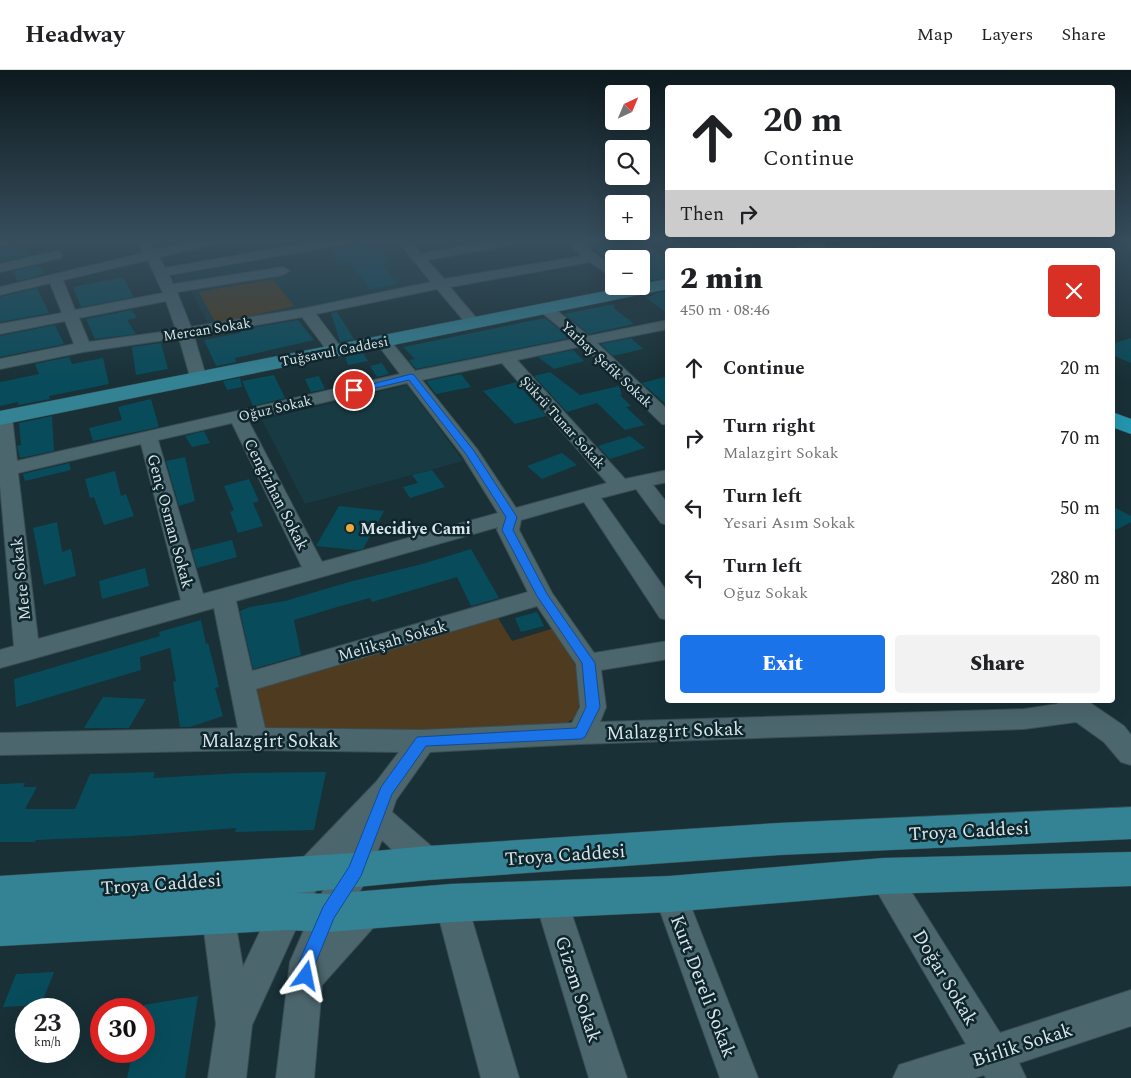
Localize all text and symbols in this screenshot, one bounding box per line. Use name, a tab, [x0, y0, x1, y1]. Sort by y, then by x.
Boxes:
text: Headway	[25, 17, 125, 53]
text: Map	[917, 21, 953, 48]
text: Layers	[981, 21, 1033, 48]
text: Share	[1061, 21, 1106, 48]
north arrow	[605, 85, 650, 130]
map controls	[605, 85, 650, 295]
text: 20 m	[763, 94, 843, 147]
icon: ahead	[680, 105, 745, 170]
button: search	[605, 140, 650, 185]
text: Continue	[763, 142, 854, 175]
button: +	[605, 195, 650, 240]
text: Then	[680, 200, 724, 229]
icon: right	[734, 200, 762, 228]
button: −	[605, 250, 650, 295]
text: 2 min	[680, 256, 763, 302]
button: close	[1048, 265, 1100, 317]
text: 450 m · 08:46	[680, 298, 770, 322]
street label: Mercan Sokak	[162, 312, 253, 347]
street label: Yarbay Şefik Sokak	[556, 316, 657, 413]
street label: Tuğsavul Caddesi	[278, 331, 390, 372]
icon: ahead	[680, 354, 708, 382]
text: Continue	[723, 354, 805, 383]
text: 20 m	[1060, 354, 1100, 383]
pin	[333, 369, 375, 411]
street label: Şükrü Tunar Sokak	[515, 371, 610, 474]
icon: arrive	[340, 376, 368, 404]
street label: Oğuz Sokak	[236, 390, 314, 427]
text: Turn right	[723, 412, 816, 441]
icon: right	[680, 424, 708, 452]
text: 70 m	[1060, 424, 1100, 453]
street label: Cengizhan Sokak	[237, 434, 315, 555]
text: Malazgirt Sokak	[723, 441, 839, 465]
street label: Genç Osman Sokak	[141, 451, 200, 591]
text: Turn left	[723, 482, 802, 511]
icon: left	[680, 494, 708, 522]
text: 50 m	[1060, 494, 1100, 523]
text: Yesari Asım Sokak	[723, 511, 856, 535]
place label: Mecidiye Cami	[360, 517, 471, 541]
marker: Mecidiye Cami	[344, 522, 356, 534]
street label: Mete Sokak	[5, 536, 37, 622]
text: Turn left	[723, 552, 802, 581]
icon: left	[680, 564, 708, 592]
text: 280 m	[1050, 564, 1100, 593]
text: Oğuz Sokak	[723, 581, 808, 605]
street label: Melikşah Sokak	[335, 614, 450, 668]
button: Exit	[680, 635, 885, 693]
button: Share	[895, 635, 1100, 693]
street label: Malazgirt Sokak	[606, 715, 745, 748]
street label: Malazgirt Sokak	[201, 727, 339, 756]
street label: Troya Caddesi	[908, 814, 1030, 849]
street label: Troya Caddesi	[504, 837, 626, 874]
street label: Troya Caddesi	[100, 866, 222, 903]
street label: Kurt Dereli Sokak	[662, 911, 743, 1062]
street label: Doğar Sokak	[905, 924, 985, 1032]
street label: Gizem Sokak	[547, 932, 609, 1047]
position arrow	[279, 949, 331, 1001]
speed limit sign: 30	[90, 998, 155, 1063]
text: 23	[33, 1005, 62, 1043]
street label: Birlik Sokak	[969, 1015, 1077, 1075]
text: km/h	[34, 1033, 61, 1052]

